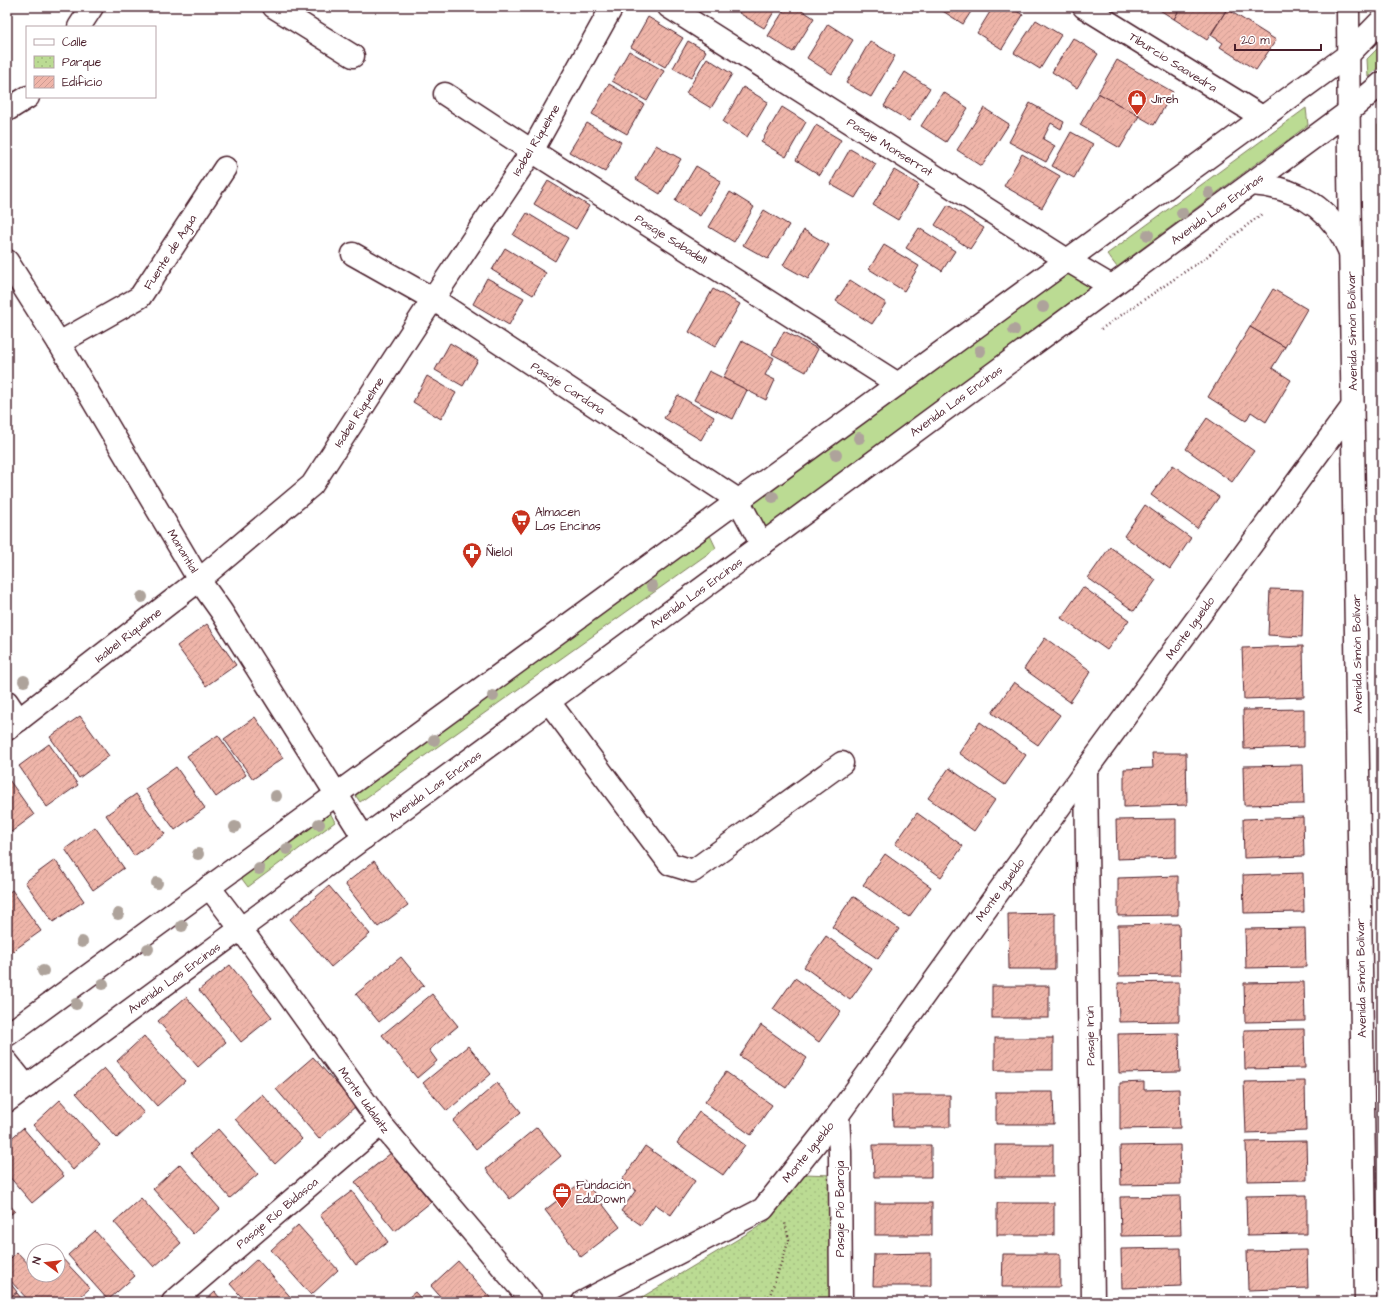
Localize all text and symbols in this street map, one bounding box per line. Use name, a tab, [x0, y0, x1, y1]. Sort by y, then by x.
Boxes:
legend	[26, 26, 156, 98]
scale bar	[1235, 26, 1321, 52]
street label: Tiburcio Saavedra	[1125, 28, 1220, 96]
text: 20 m	[1241, 32, 1270, 49]
text: Calle	[62, 34, 87, 51]
text: Parque	[62, 54, 102, 71]
text: Edificio	[62, 74, 102, 91]
shop icon: Jireh	[1126, 88, 1148, 116]
place label: Jireh	[1151, 91, 1178, 108]
street label: Isabel Riquelme	[508, 101, 565, 179]
street label: Pasaje Monserrat	[843, 114, 936, 181]
street label: Avenida Las Encinas	[1167, 170, 1267, 249]
street label: Pasaje Sabadell	[631, 210, 710, 269]
street label: Fuente de Agua	[140, 211, 202, 294]
street label: Avenida Simón Bolívar	[1343, 271, 1362, 391]
street label: Pasaje Cardona	[527, 358, 608, 419]
street label: Avenida Las Encinas	[906, 362, 1006, 441]
street label: Isabel Riquelme	[330, 373, 389, 451]
place label: Almacen Las Encinas	[535, 504, 601, 535]
supermarket icon: Almacen Las Encinas	[510, 508, 532, 536]
street label: Manantial	[163, 526, 202, 577]
pharmacy icon: Ñielol	[461, 541, 483, 569]
place label: Ñielol	[486, 543, 512, 561]
street label: Avenida Las Encinas	[646, 554, 746, 633]
street label: Monte Igueldo	[1162, 593, 1220, 664]
street label: Avenida Simón Bolívar	[1348, 594, 1367, 714]
street label: Isabel Riquelme	[91, 604, 166, 667]
street label: Avenida Las Encinas	[385, 747, 485, 826]
street label: Monte Igueldo	[972, 855, 1030, 926]
street label: Avenida Simón Bolívar	[1352, 918, 1371, 1038]
street label: Avenida Las Encinas	[124, 939, 224, 1018]
street label: Pasaje Irún	[1081, 1006, 1100, 1066]
street label: Monte Udalaitz	[334, 1064, 394, 1137]
street label: Monte Igueldo	[778, 1118, 839, 1187]
street label: Pasaje Pío Baroja	[832, 1161, 849, 1257]
street label: Pasaje Río Bidasoa	[233, 1174, 322, 1253]
place label: Fundación EduDown	[576, 1177, 631, 1208]
office icon: Fundación EduDown	[551, 1181, 573, 1209]
north arrow	[26, 1243, 66, 1283]
text: N	[29, 1255, 45, 1266]

